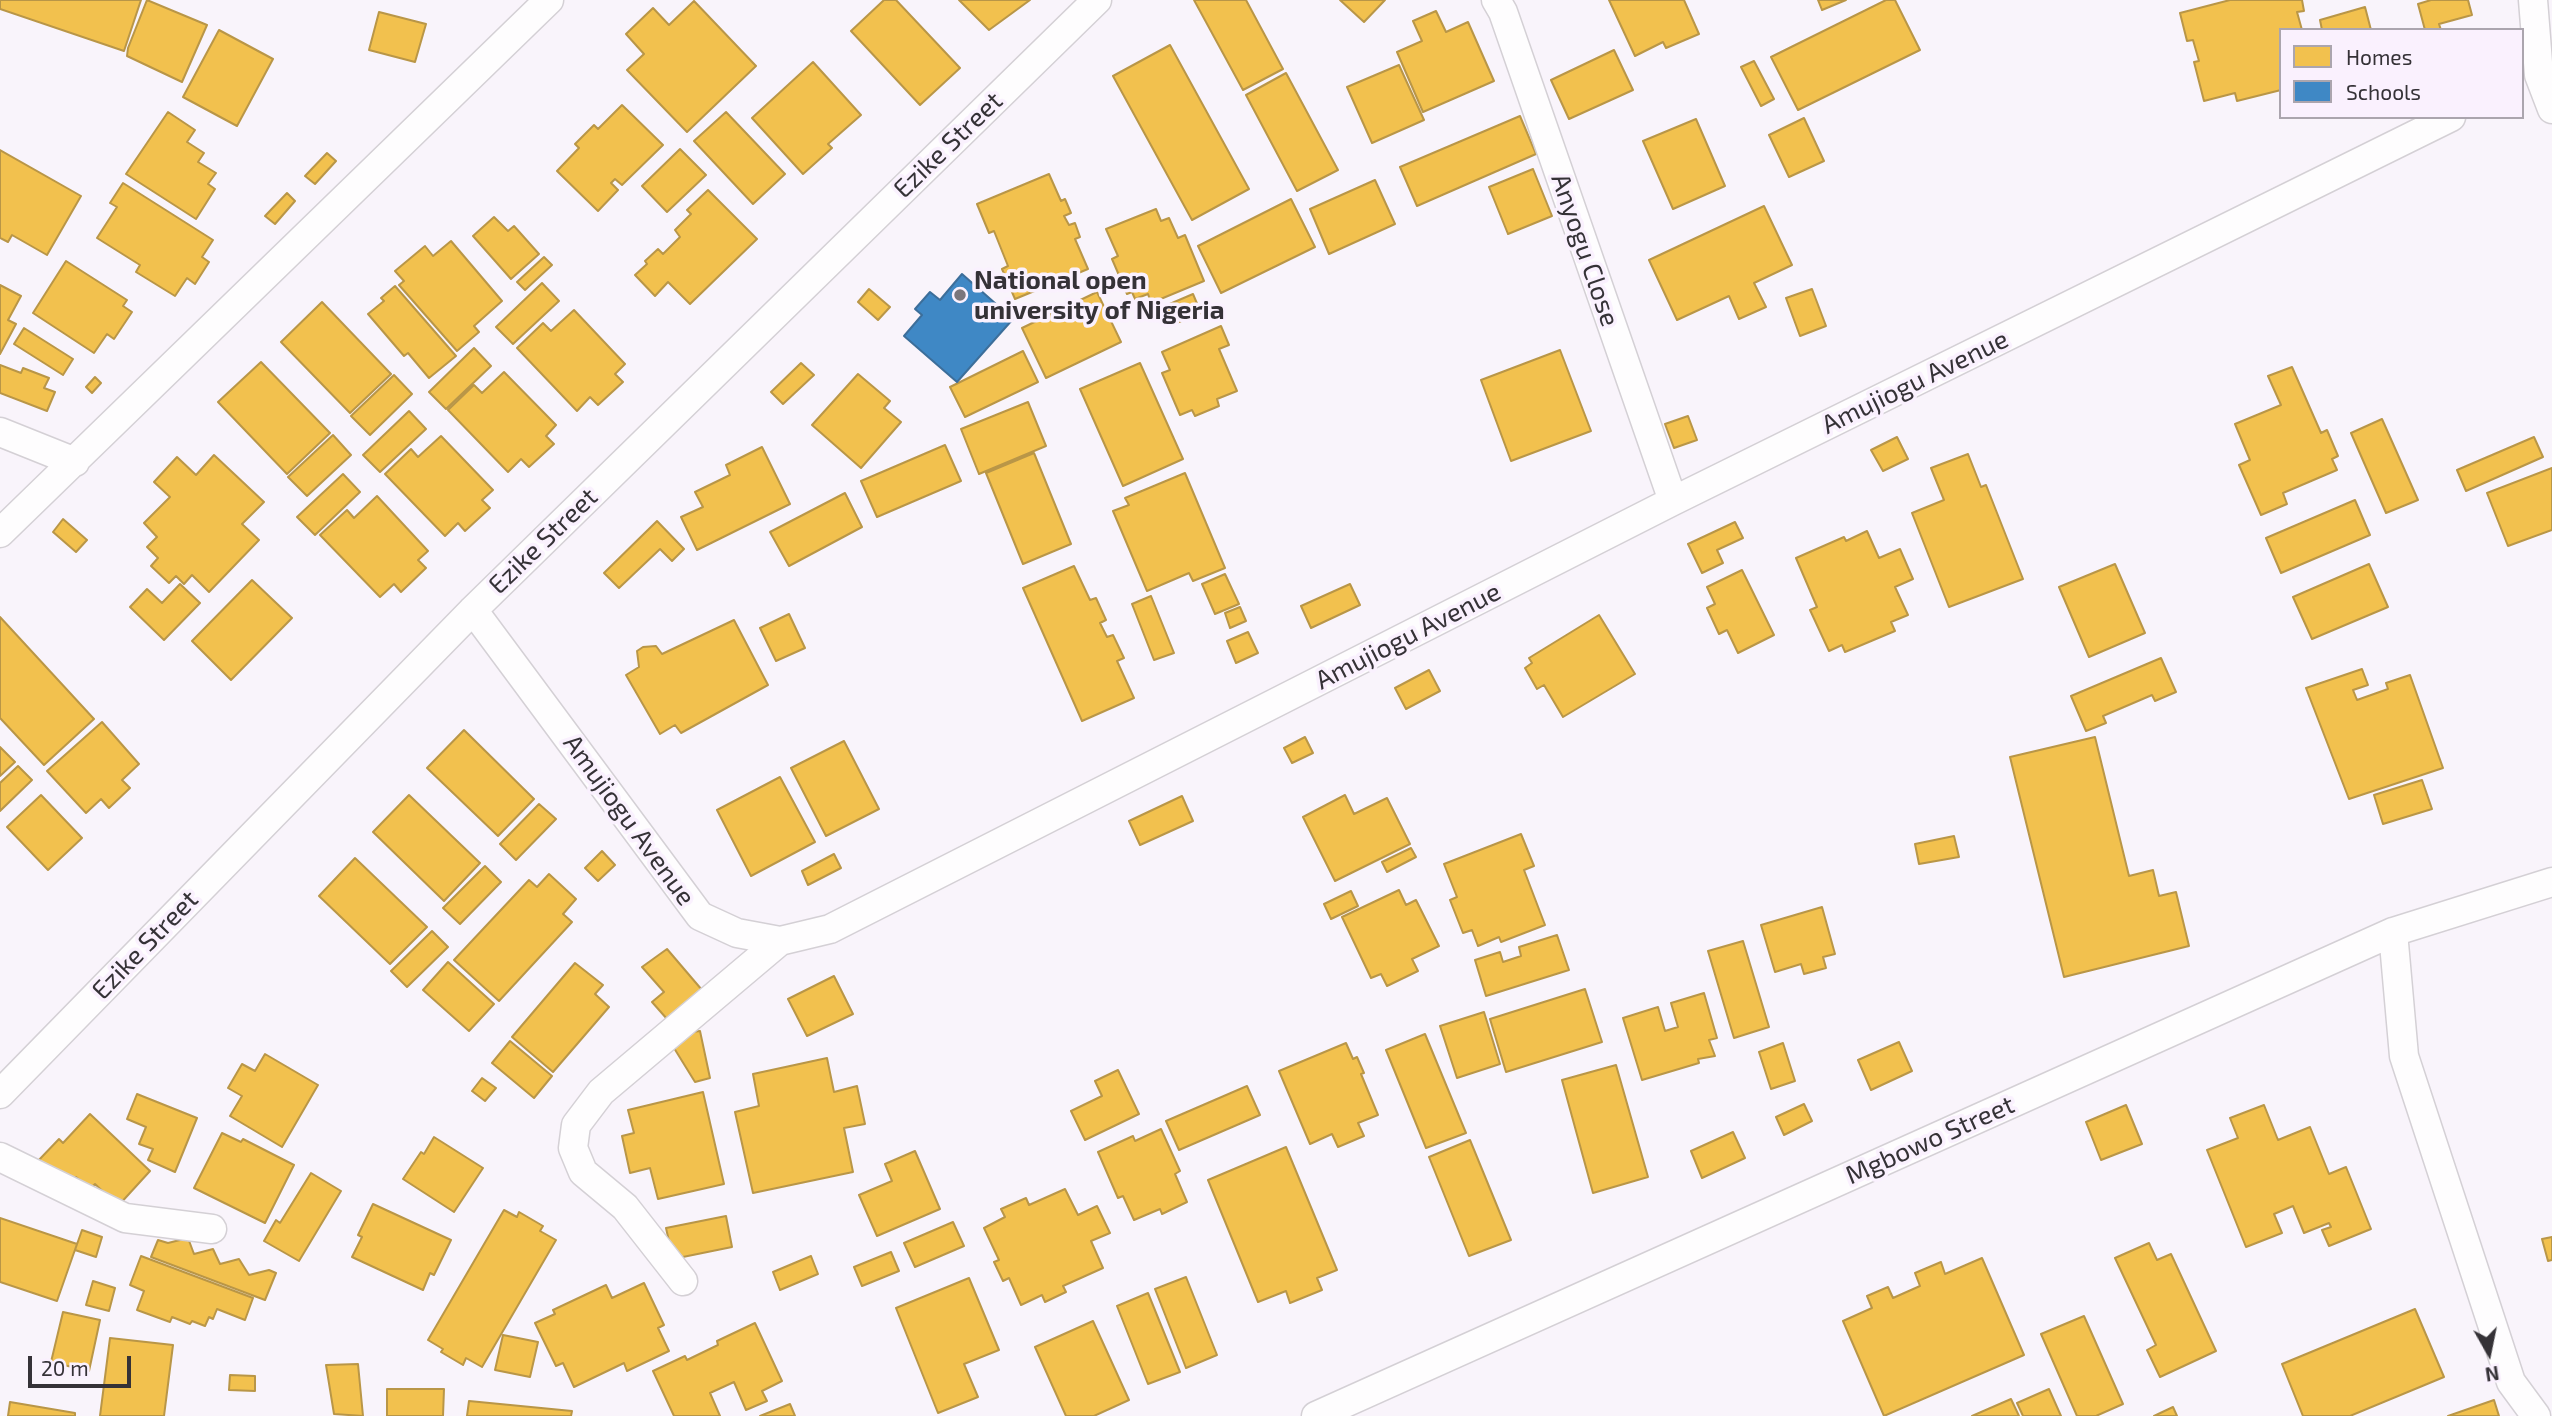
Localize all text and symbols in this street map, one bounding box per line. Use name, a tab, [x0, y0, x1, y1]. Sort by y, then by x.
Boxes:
legend	[2279, 28, 2524, 119]
text: Homes	[2346, 44, 2412, 69]
text: Schools	[2346, 79, 2421, 104]
street label: Ezike Street	[887, 85, 1009, 205]
street label: Anyogu Close	[1544, 170, 1626, 330]
place label: National open university of Nigeria	[974, 264, 1225, 326]
marker: National open university of Nigeria	[952, 287, 968, 303]
street label: Amujiogu Avenue	[1817, 323, 2013, 441]
street label: Ezike Street	[482, 481, 604, 601]
street label: Amujiogu Avenue	[1310, 576, 1506, 696]
street label: Amujiogu Avenue	[557, 728, 701, 912]
street label: Ezike Street	[85, 884, 205, 1006]
street label: Mgbowo Street	[1841, 1089, 2019, 1191]
north arrow	[2454, 1318, 2524, 1388]
scale bar	[32, 1342, 135, 1386]
text: 20 m	[41, 1355, 89, 1380]
text: N	[2484, 1362, 2501, 1387]

